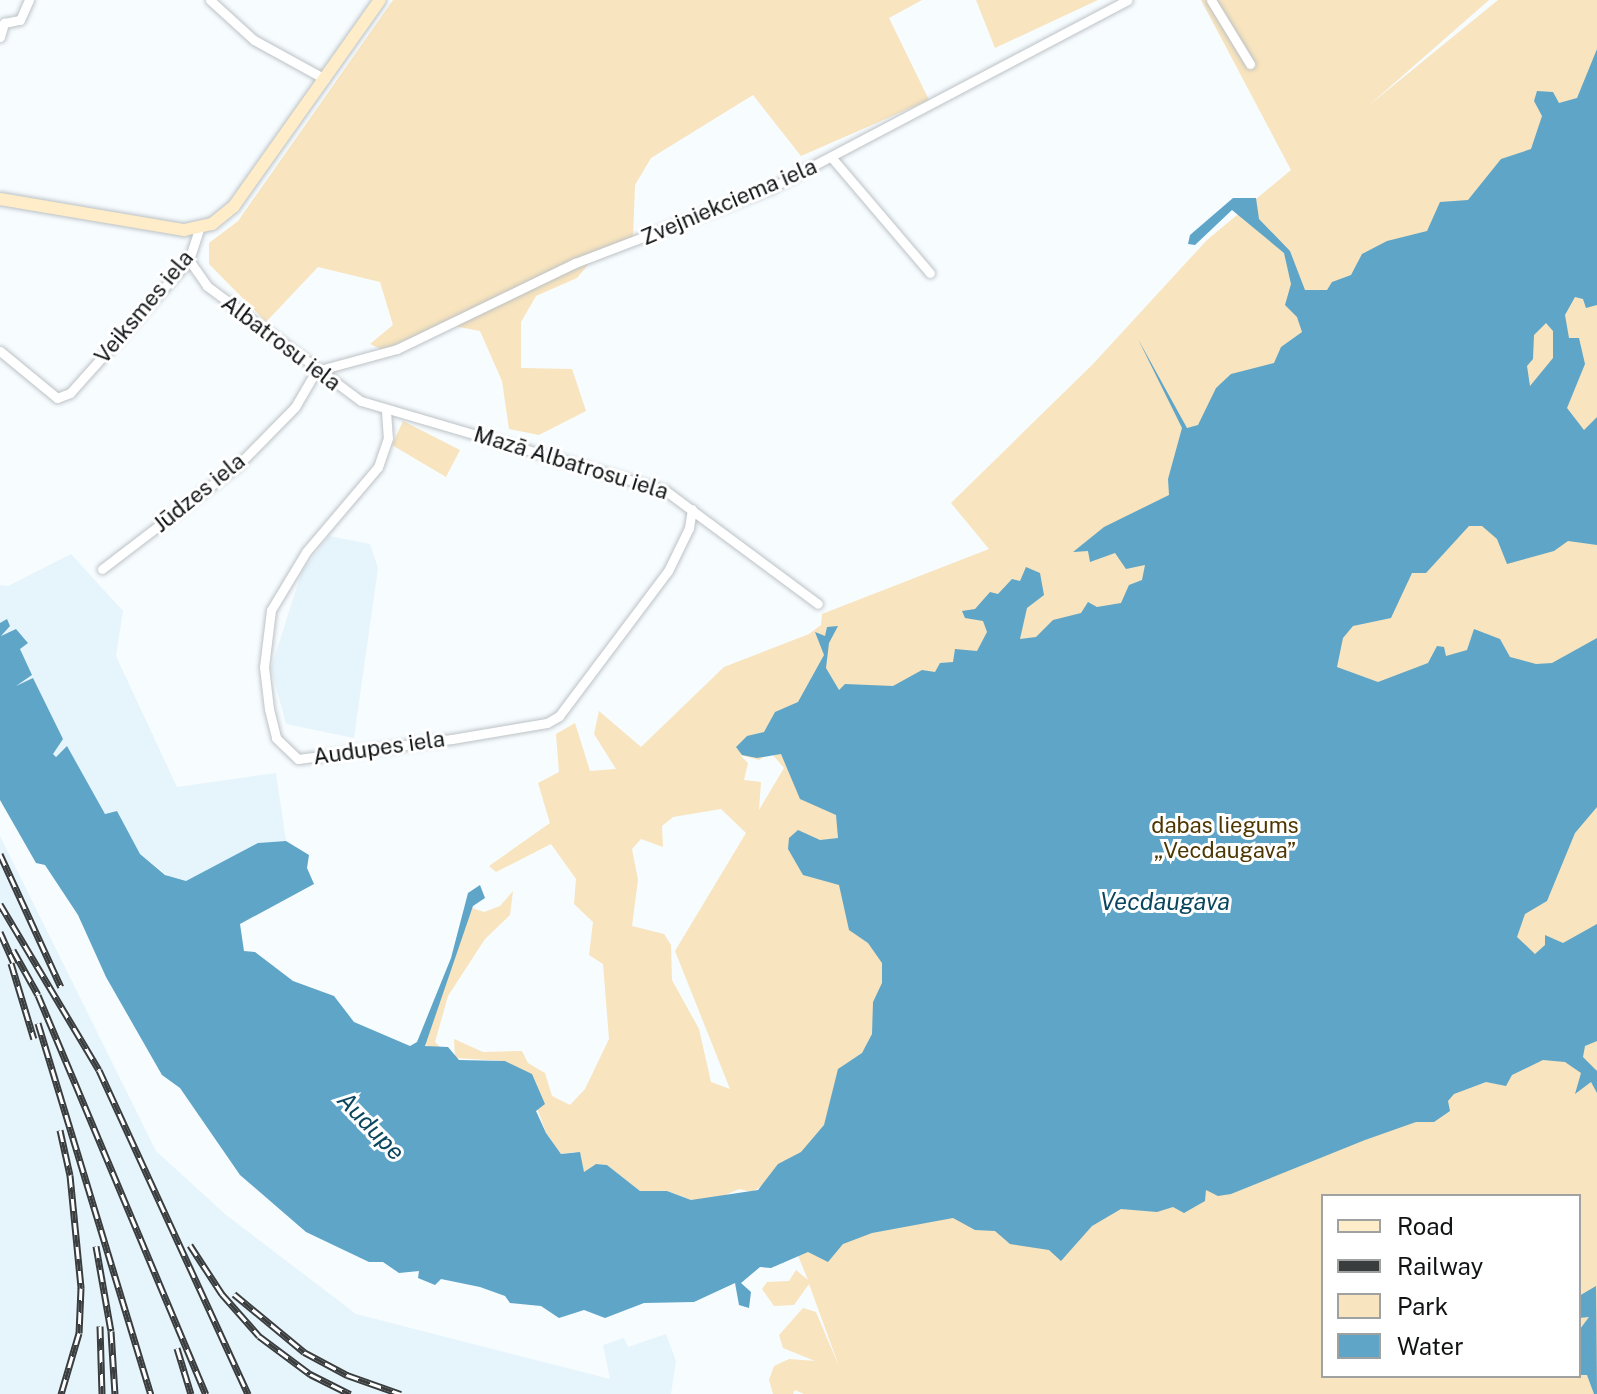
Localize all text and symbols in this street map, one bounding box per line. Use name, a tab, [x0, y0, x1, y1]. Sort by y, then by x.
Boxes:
street label: Zvejniekciema iela	[637, 153, 821, 251]
street label: Veiksmes iela	[89, 245, 199, 369]
street label: Albatrosu iela	[216, 290, 346, 396]
street label: Mazā Albatrosu iela	[471, 421, 671, 505]
street label: Jūdzes iela	[148, 448, 250, 538]
street label: Audupes iela	[311, 726, 447, 770]
park label: dabas liegums „Vecdaugava”	[1151, 812, 1299, 864]
water label: Vecdaugava	[1100, 888, 1230, 916]
water label: Audupe	[331, 1086, 411, 1166]
legend	[1321, 1194, 1581, 1378]
text: Road	[1397, 1212, 1454, 1240]
text: Railway	[1397, 1252, 1483, 1280]
text: Park	[1397, 1292, 1448, 1320]
text: Water	[1397, 1332, 1464, 1360]

